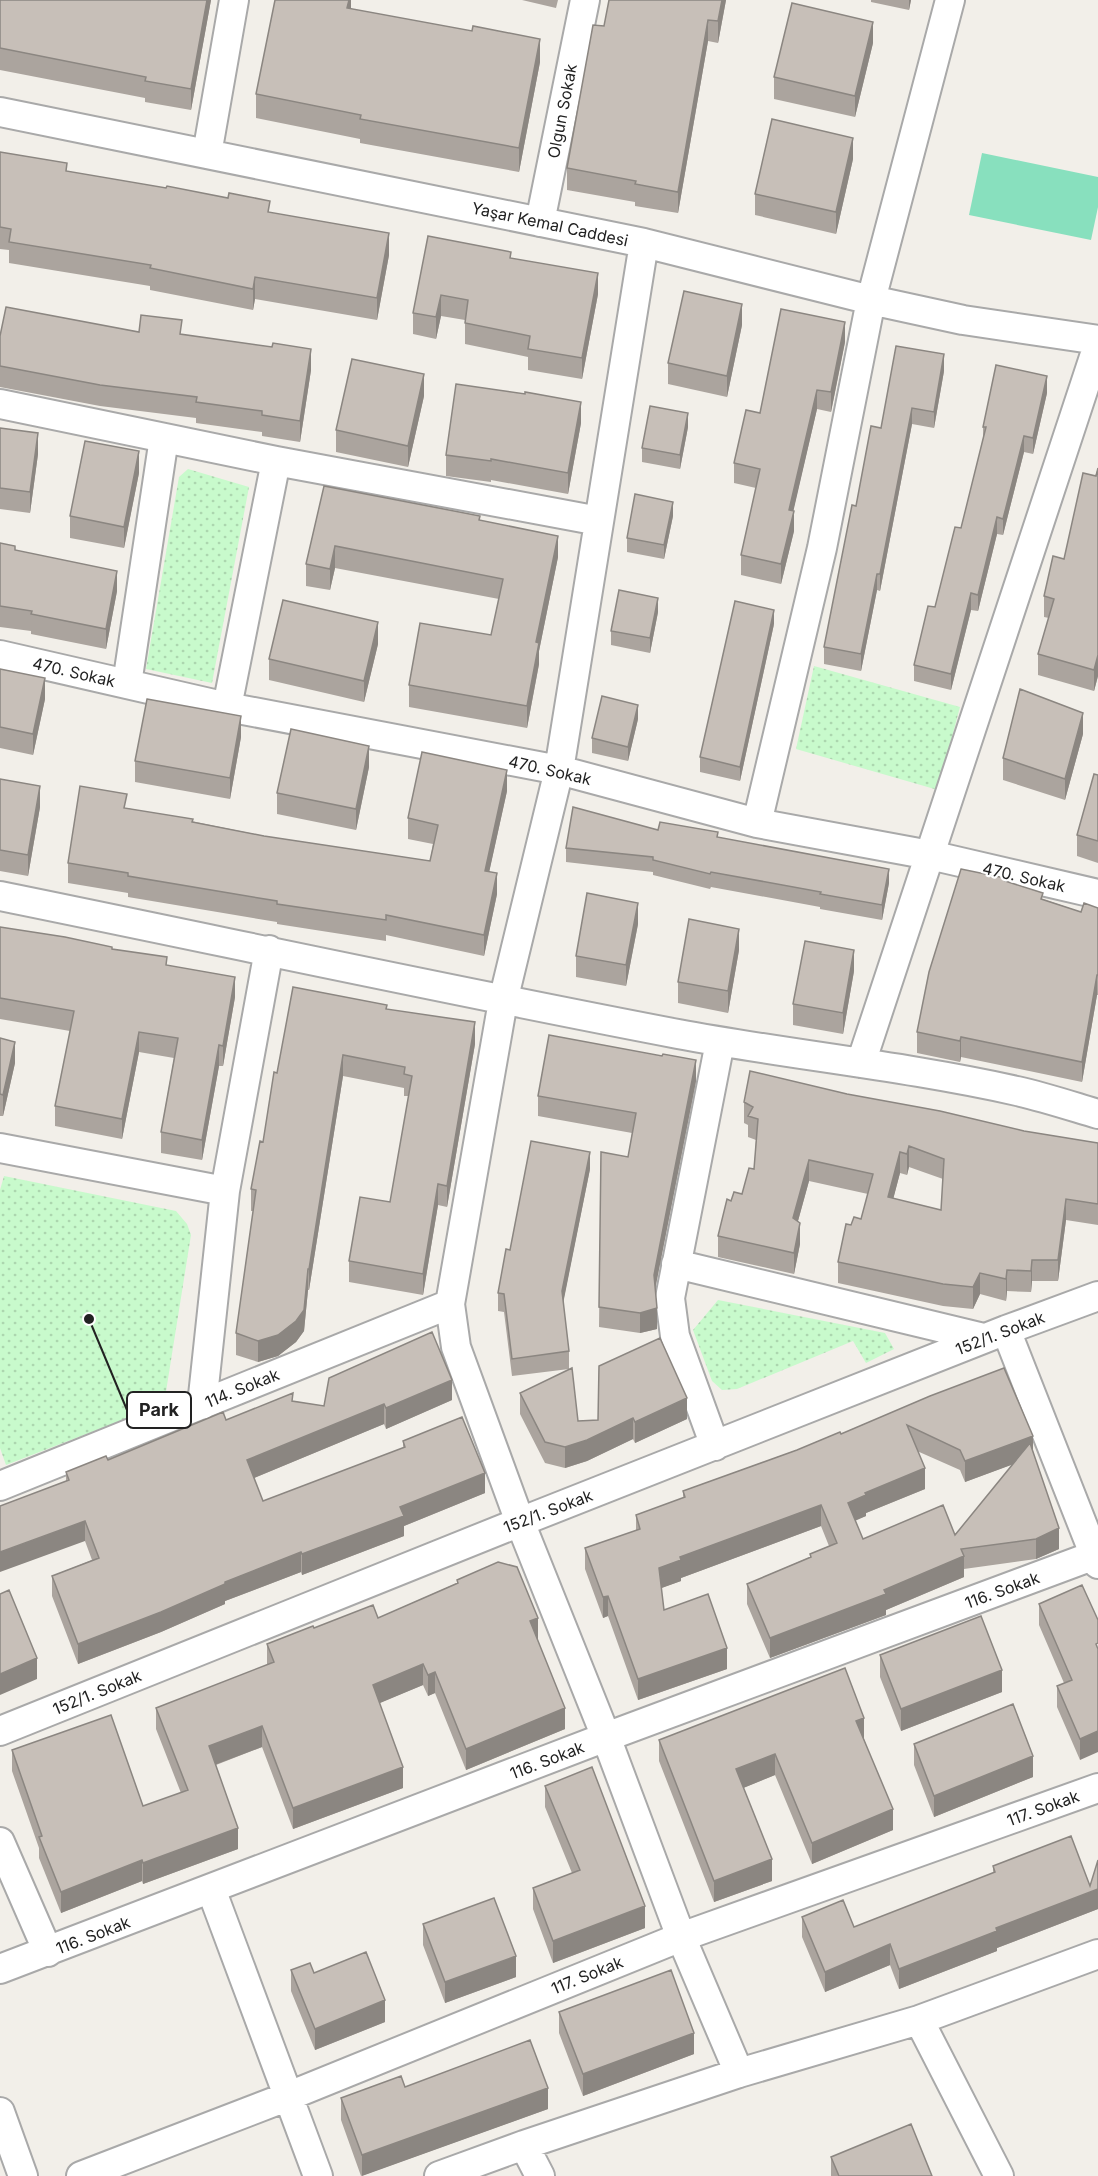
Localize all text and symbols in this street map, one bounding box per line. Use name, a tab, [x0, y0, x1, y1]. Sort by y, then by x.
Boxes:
street label: Olgun Sokak	[543, 62, 581, 160]
street label: Yaşar Kemal Caddesi	[470, 198, 630, 250]
street label: 470. Sokak	[31, 653, 118, 691]
street label: 470. Sokak	[507, 751, 594, 789]
street label: 470. Sokak	[981, 858, 1068, 896]
street label: 152/1. Sokak	[953, 1307, 1048, 1359]
street label: 114. Sokak	[202, 1364, 282, 1412]
callout: Park	[127, 1392, 191, 1428]
text: Park	[139, 1399, 180, 1420]
street label: 152/1. Sokak	[501, 1485, 596, 1537]
street label: 116. Sokak	[962, 1567, 1042, 1613]
street label: 152/1. Sokak	[50, 1665, 144, 1719]
street label: 116. Sokak	[507, 1737, 587, 1783]
street label: 117. Sokak	[1004, 1786, 1082, 1830]
street label: 116. Sokak	[53, 1912, 133, 1958]
street label: 117. Sokak	[548, 1951, 626, 1998]

